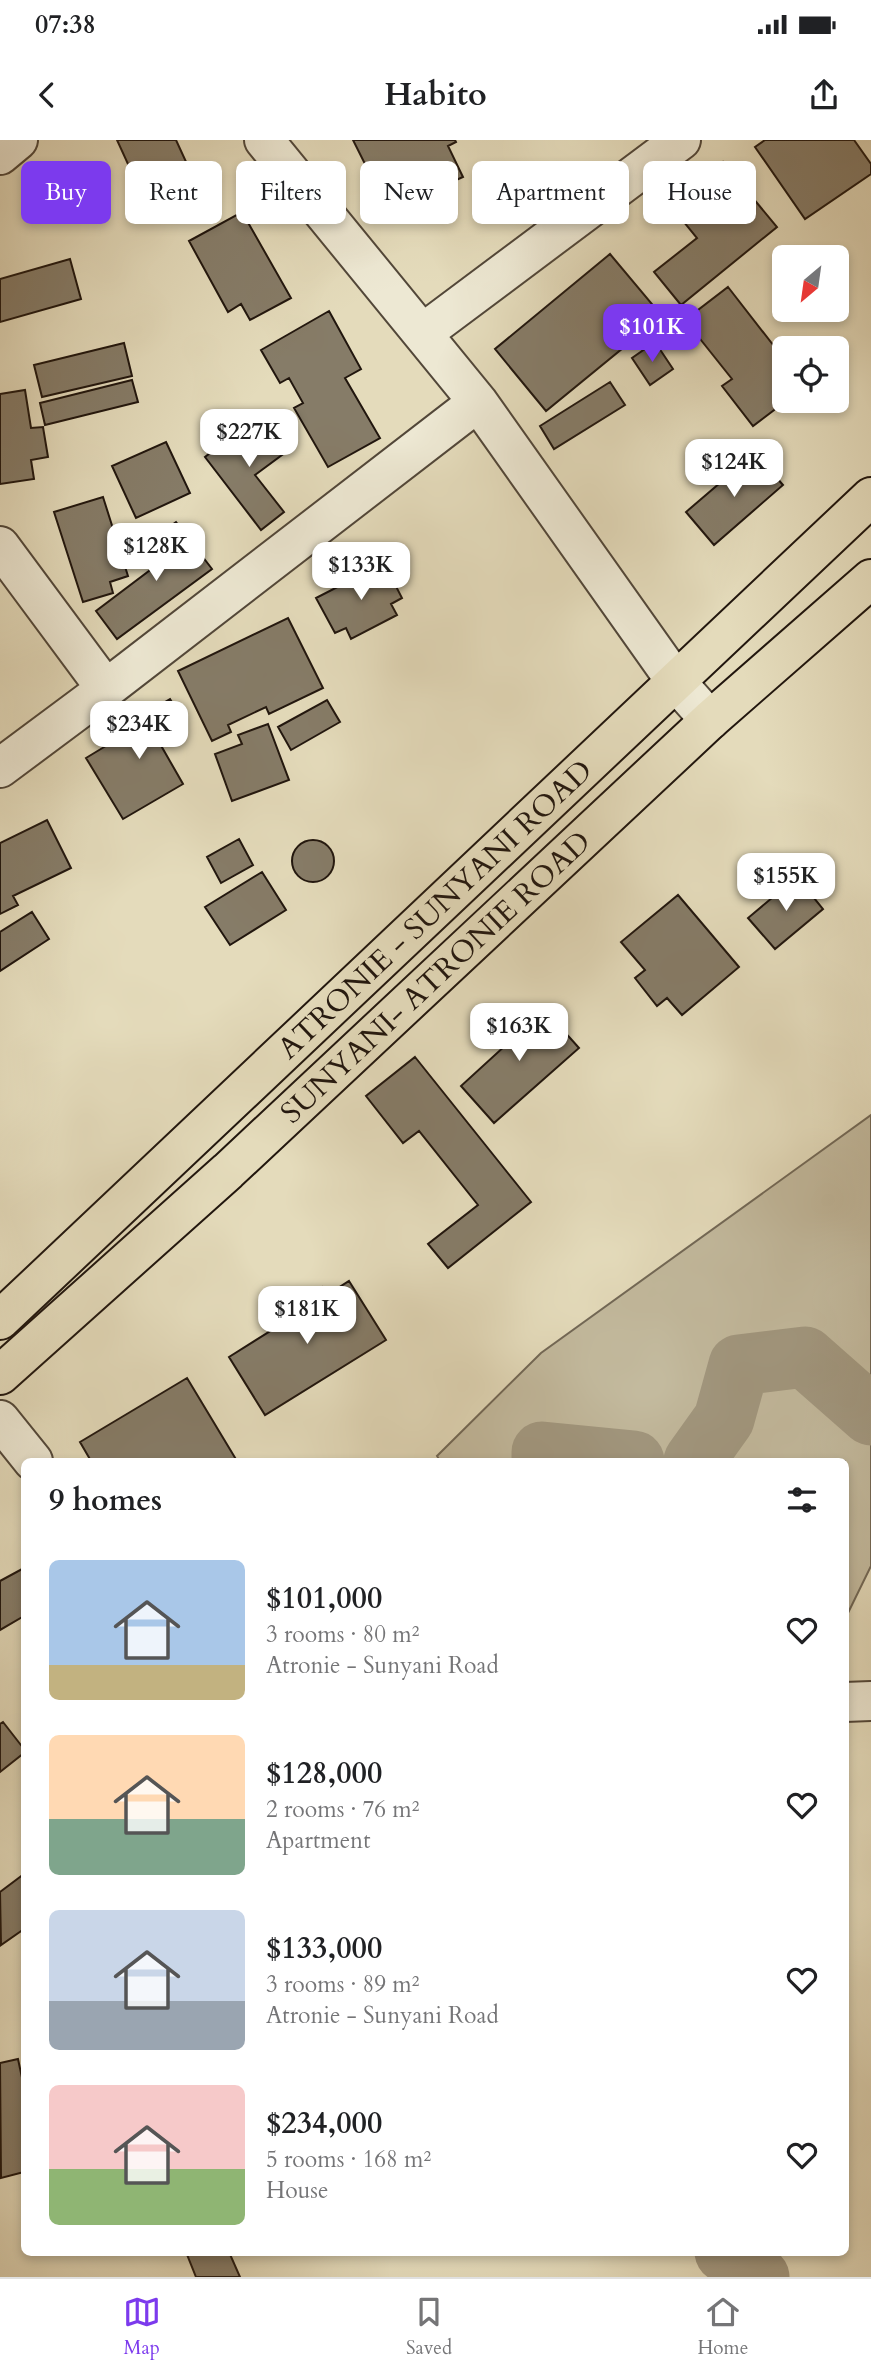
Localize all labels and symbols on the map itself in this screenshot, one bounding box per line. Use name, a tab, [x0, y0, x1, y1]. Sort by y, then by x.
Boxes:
north arrow	[772, 245, 849, 322]
pin: $101K	[603, 304, 701, 364]
pin: $227K	[200, 410, 298, 469]
pin: $124K	[685, 440, 783, 499]
pin: $128K	[107, 524, 205, 583]
pin: $133K	[312, 542, 410, 602]
pin: $234K	[90, 702, 188, 761]
street label: ATRONIE - SUNYANI ROAD	[268, 750, 601, 1068]
street label: SUNYANI- ATRONIE ROAD	[271, 822, 600, 1132]
pin: $155K	[737, 854, 835, 913]
pin: $163K	[470, 1004, 568, 1063]
pin: $181K	[258, 1286, 356, 1346]

